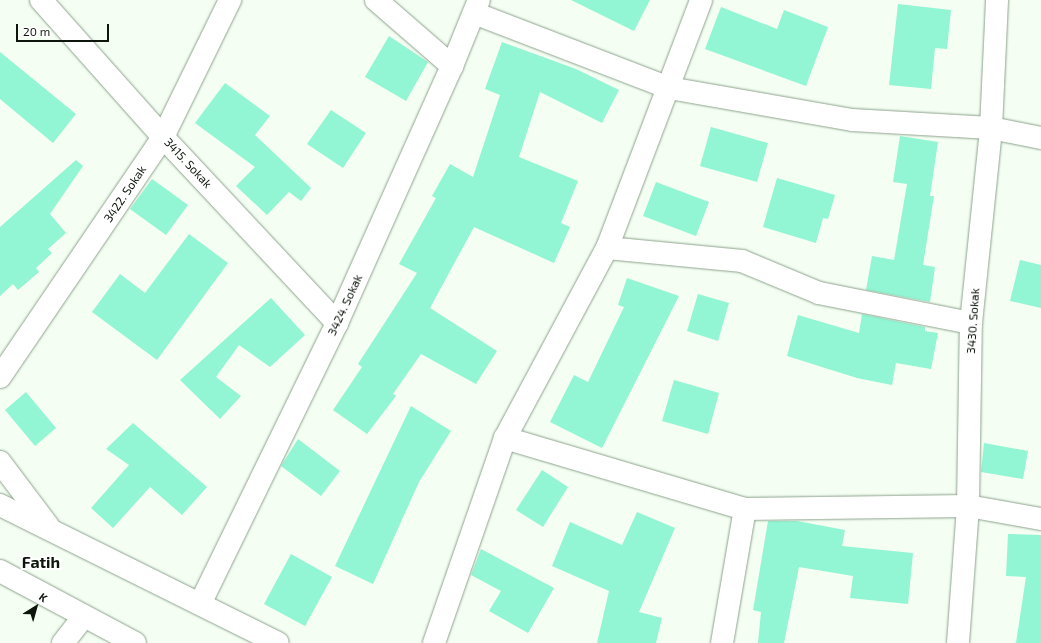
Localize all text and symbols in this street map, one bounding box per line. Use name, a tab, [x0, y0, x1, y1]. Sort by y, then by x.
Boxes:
scale bar	[18, 16, 111, 42]
text: 20 m	[23, 24, 50, 38]
street label: 3415. Sokak	[161, 135, 215, 191]
street label: 3422. Sokak	[101, 163, 149, 225]
street label: 3424. Sokak	[325, 272, 365, 338]
street label: 3430. Sokak	[964, 288, 982, 354]
district label: Fatih	[22, 552, 60, 572]
north arrow	[16, 587, 56, 627]
text: K	[37, 590, 50, 604]

